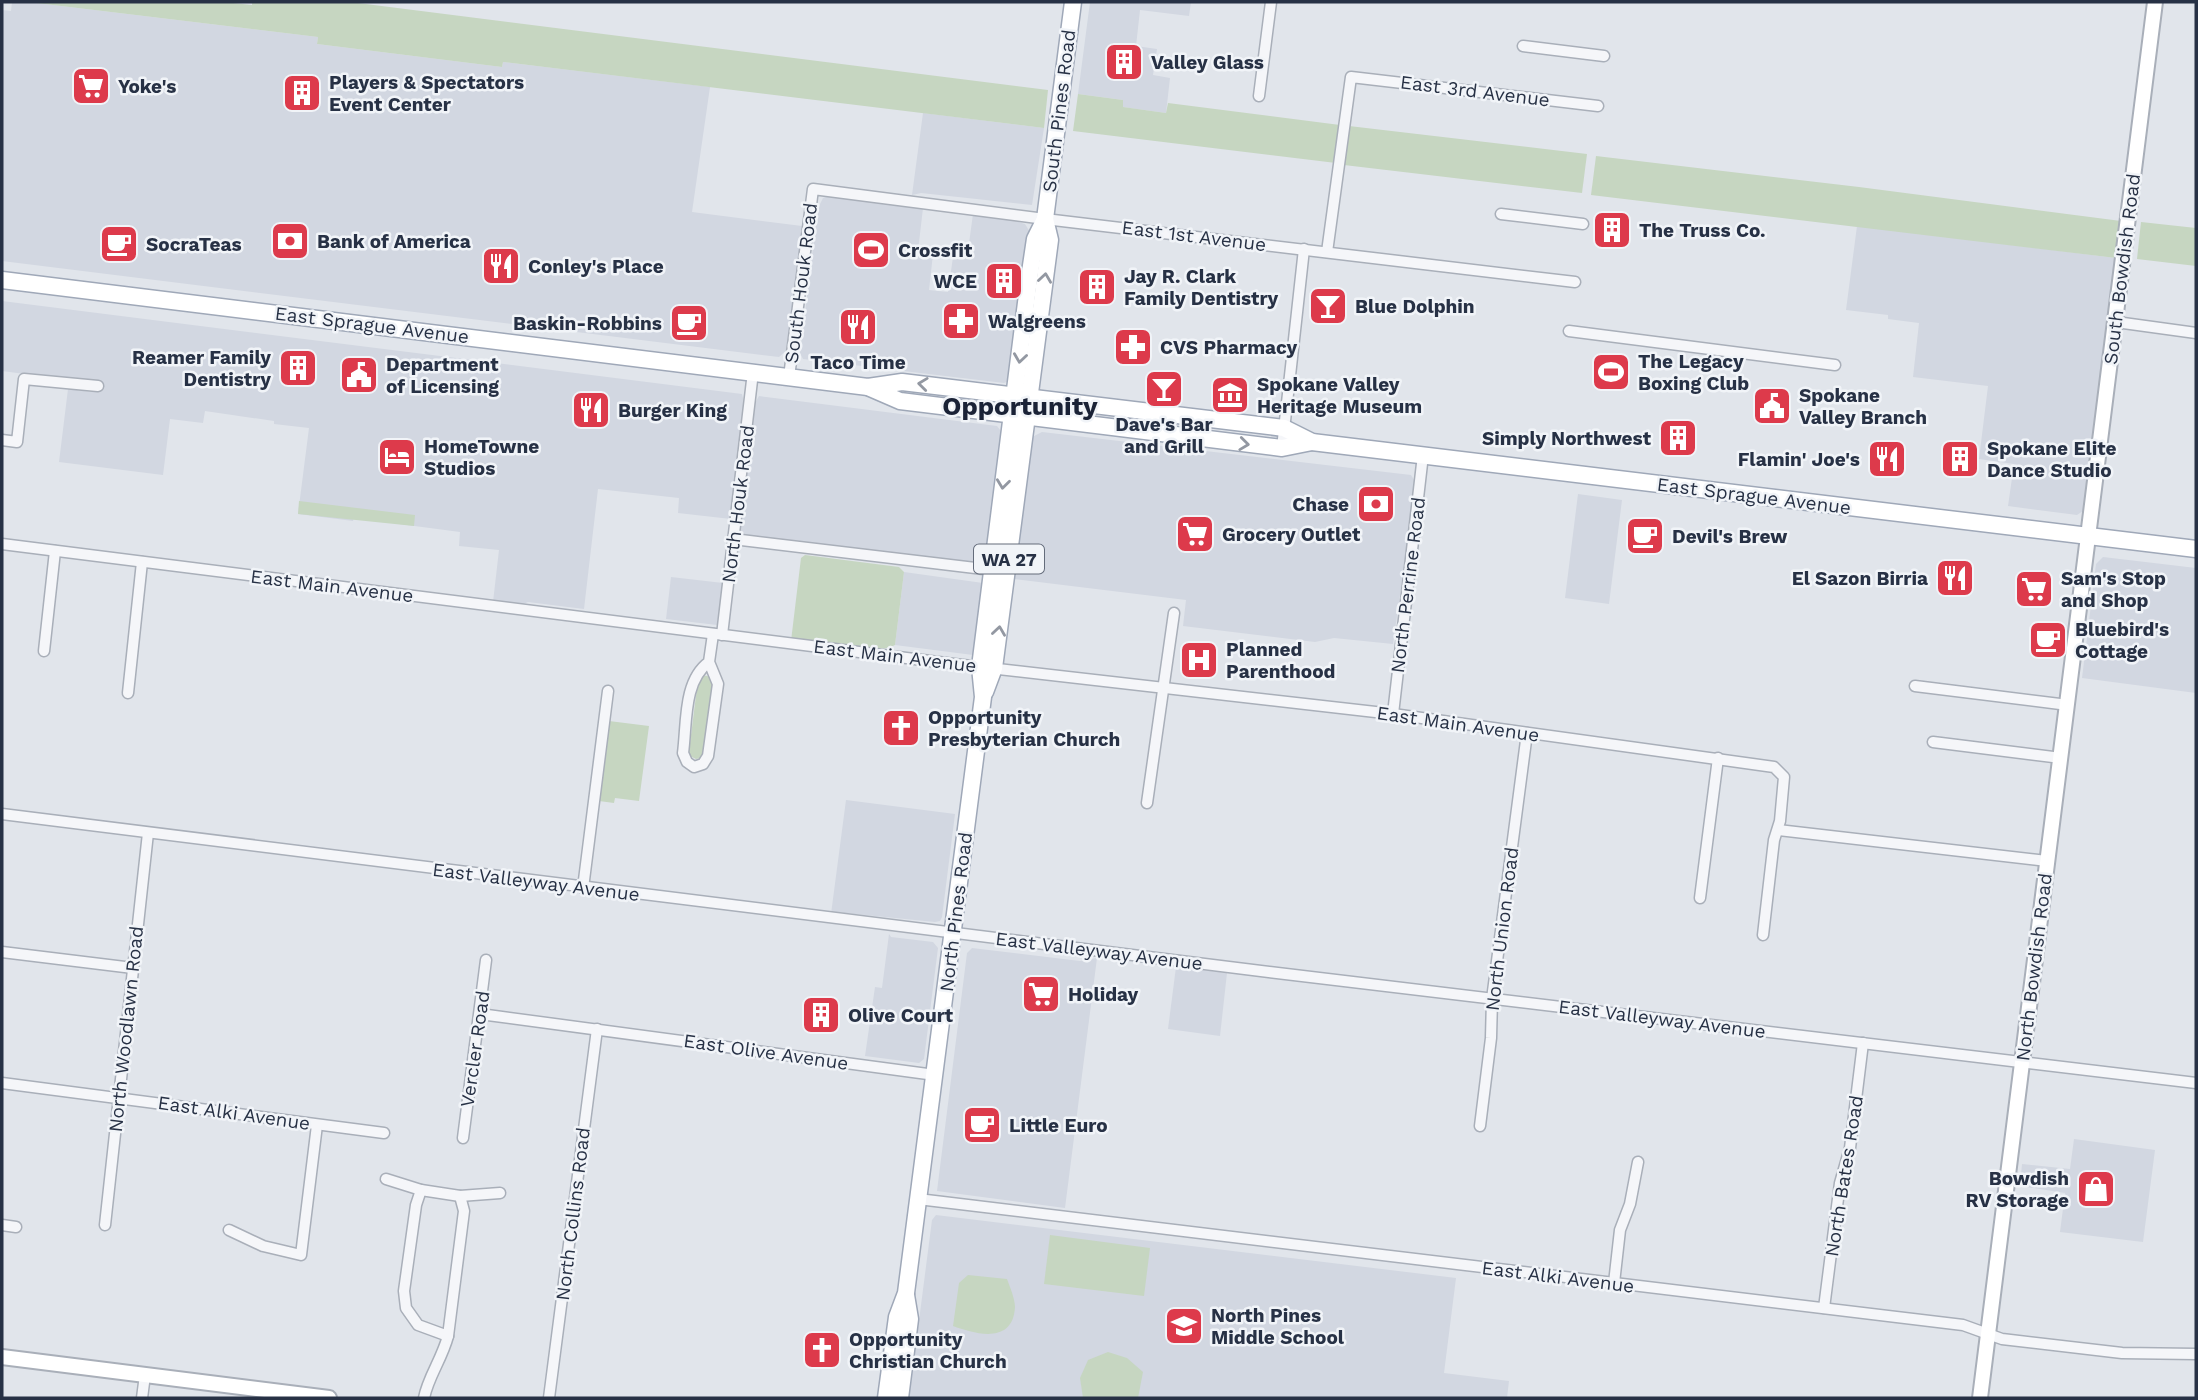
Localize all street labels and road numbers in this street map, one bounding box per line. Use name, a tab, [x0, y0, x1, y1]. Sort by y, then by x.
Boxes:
street label: South Pines Road	[1038, 28, 1080, 194]
street label: East 3rd Avenue	[1399, 70, 1551, 112]
street label: South Bowdish Road	[2099, 172, 2145, 366]
street label: South Houk Road	[780, 201, 822, 365]
street label: East 1st Avenue	[1121, 216, 1267, 256]
street label: East Sprague Avenue	[274, 302, 470, 348]
street label: North Houk Road	[717, 424, 759, 584]
street label: East Sprague Avenue	[1656, 473, 1852, 519]
street label: North Perrine Road	[1386, 496, 1430, 674]
road number: WA 27	[974, 544, 1044, 574]
street label: East Main Avenue	[249, 565, 415, 607]
street label: East Main Avenue	[812, 635, 978, 677]
street label: East Main Avenue	[1375, 701, 1541, 747]
street label: North Pines Road	[935, 831, 977, 993]
street label: North Union Road	[1481, 846, 1523, 1012]
street label: East Valleyway Avenue	[431, 858, 641, 906]
street label: North Bowdish Road	[2011, 872, 2057, 1062]
street label: North Woodlawn Road	[104, 925, 148, 1133]
street label: East Valleyway Avenue	[994, 927, 1204, 975]
street label: Vercler Road	[455, 989, 495, 1109]
street label: East Valleyway Avenue	[1557, 995, 1767, 1043]
street label: East Olive Avenue	[682, 1029, 850, 1075]
street label: East Alki Avenue	[156, 1091, 312, 1135]
street label: North Bates Road	[1820, 1094, 1868, 1258]
street label: North Collins Road	[551, 1126, 595, 1302]
street label: East Alki Avenue	[1480, 1256, 1636, 1298]

